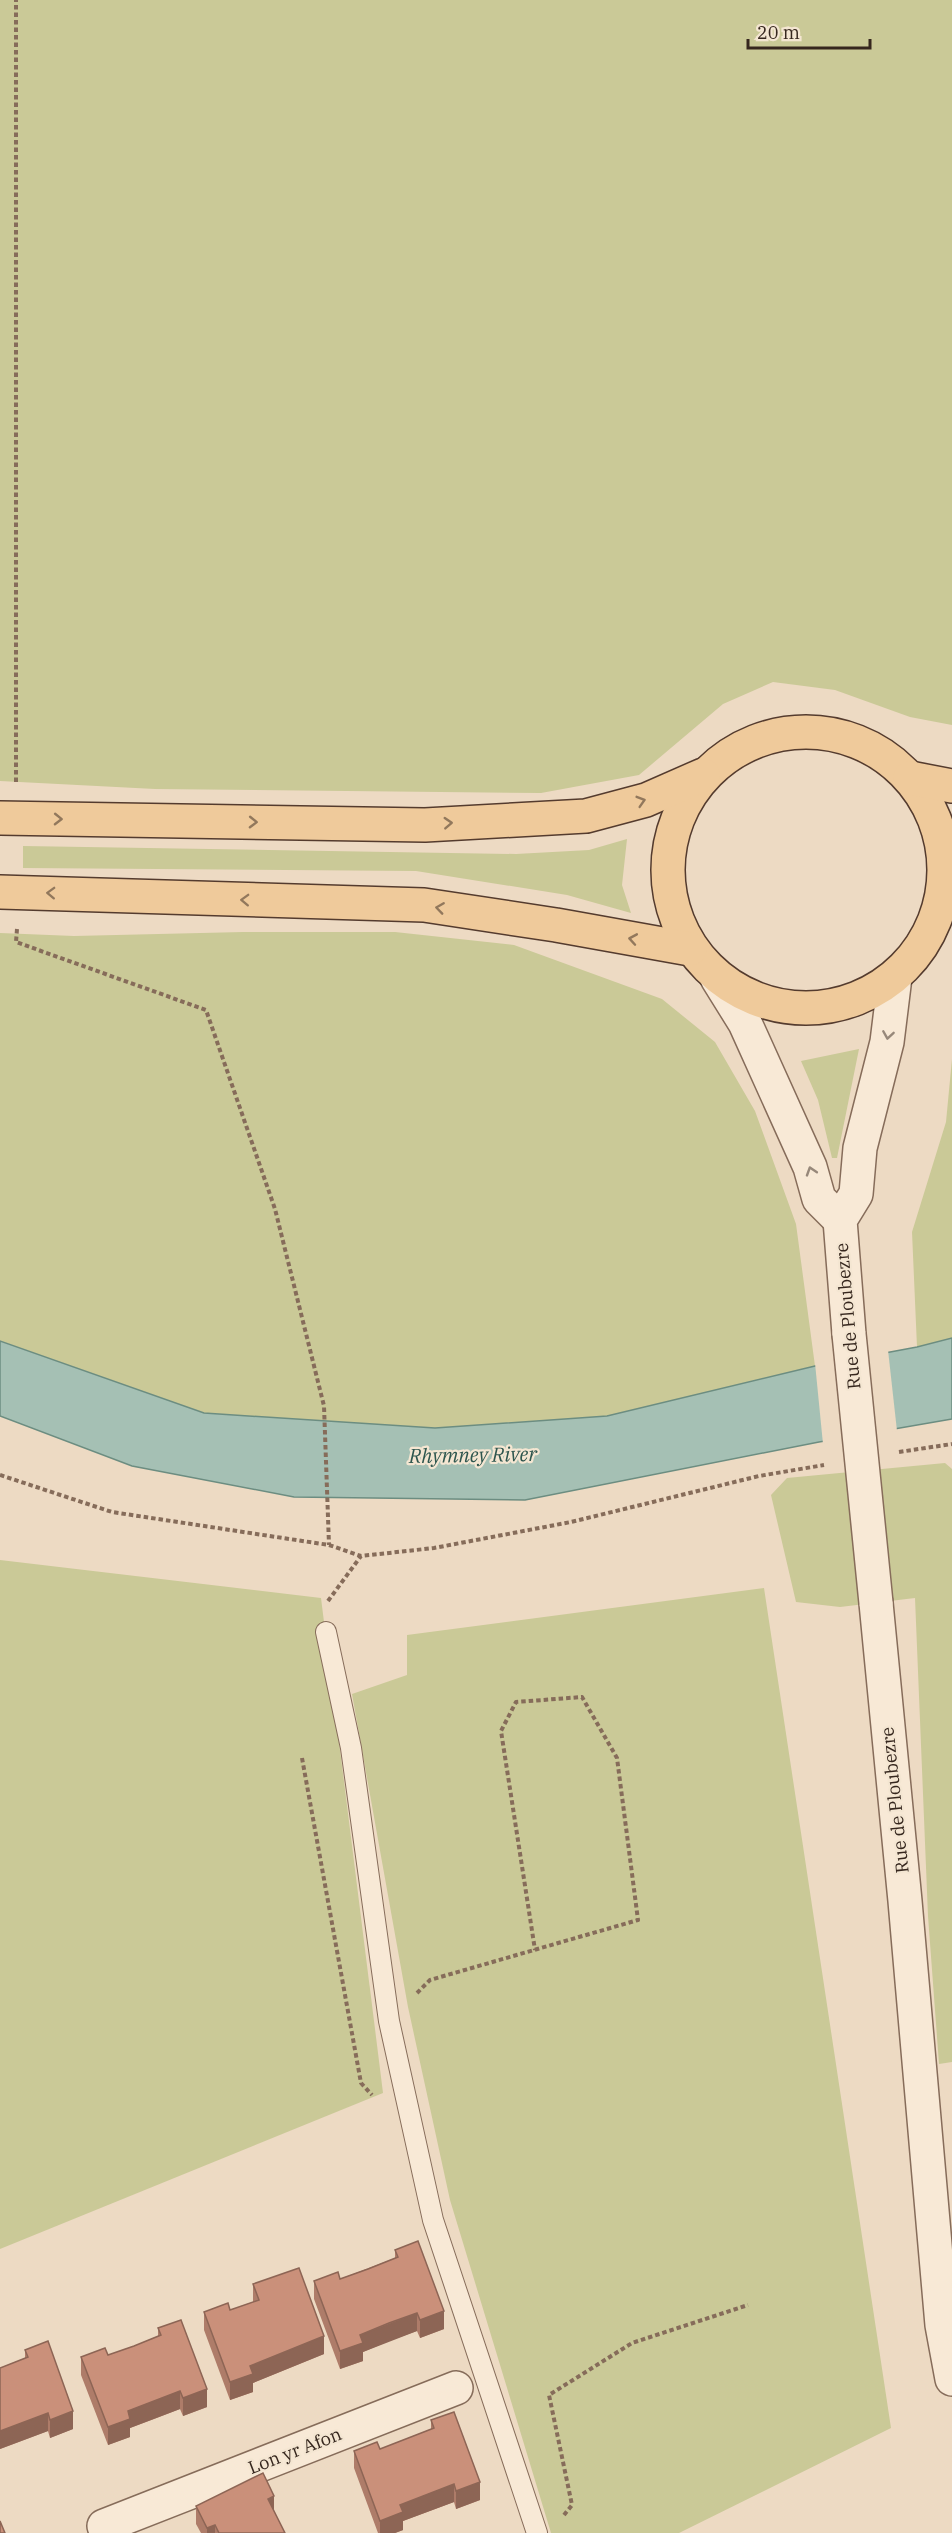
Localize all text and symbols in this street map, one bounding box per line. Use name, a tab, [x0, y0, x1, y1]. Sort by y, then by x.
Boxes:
scale bar	[748, 12, 870, 50]
text: 20 m	[757, 21, 800, 44]
one-way arrow	[635, 795, 646, 808]
one-way arrow	[54, 813, 63, 825]
one-way arrow	[249, 816, 258, 828]
one-way arrow	[444, 817, 453, 830]
one-way arrow	[46, 887, 55, 900]
one-way arrow	[241, 893, 250, 906]
one-way arrow	[436, 902, 445, 914]
one-way arrow	[628, 933, 637, 945]
one-way arrow	[882, 1030, 895, 1040]
one-way arrow	[806, 1166, 818, 1177]
street label: Rue de Ploubezre	[830, 1242, 865, 1390]
water label: Rhymney River	[408, 1440, 539, 1469]
street label: Rue de Ploubezre	[875, 1726, 914, 1874]
street label: Lon yr Afon	[245, 2422, 345, 2479]

